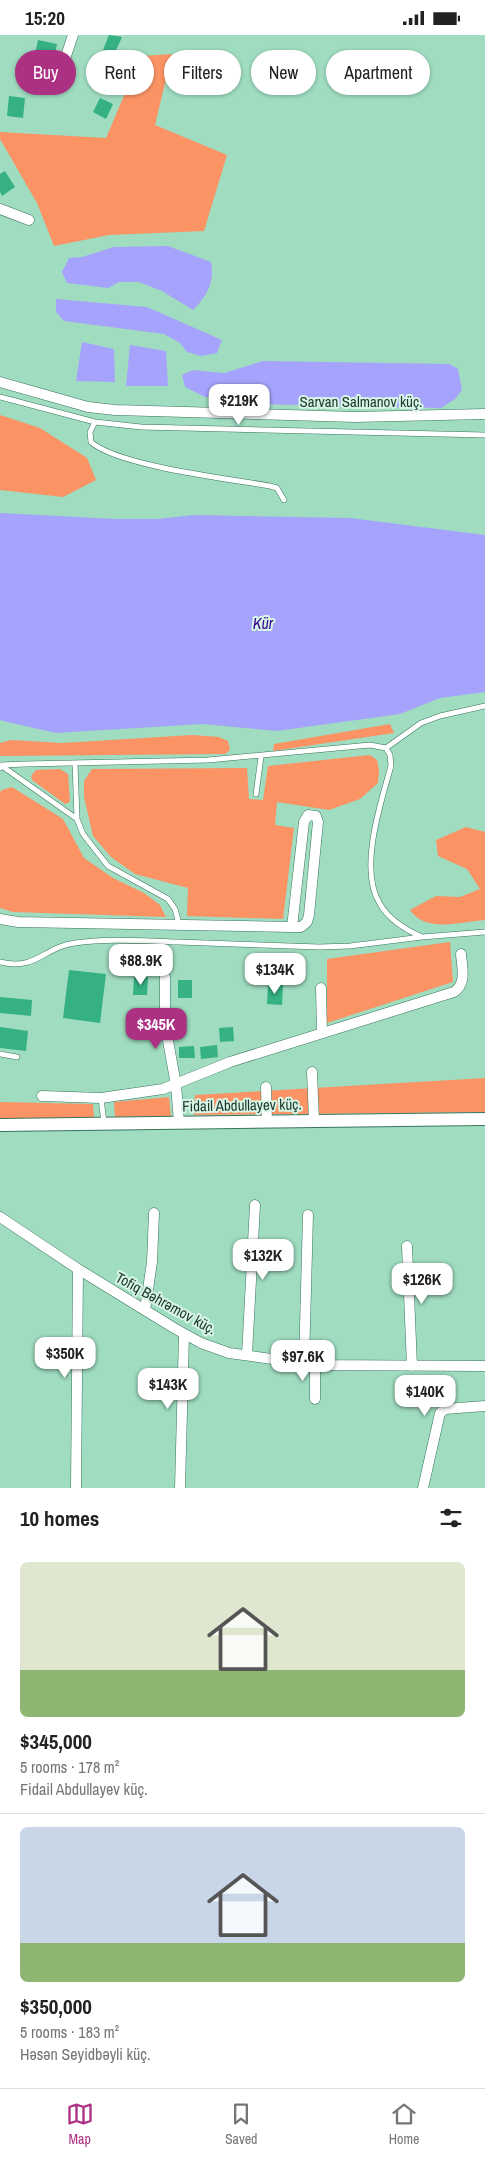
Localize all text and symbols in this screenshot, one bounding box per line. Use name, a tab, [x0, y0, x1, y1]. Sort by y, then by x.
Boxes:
text: 15:20	[25, 5, 65, 31]
chip: Buy	[15, 50, 76, 95]
chip: Rent	[86, 50, 154, 95]
chip: Filters	[164, 50, 241, 95]
chip: New	[251, 50, 316, 95]
chip: Apartment	[326, 50, 430, 95]
pin: $219K	[204, 383, 274, 426]
text: $219K	[220, 389, 258, 411]
street label: Sarvan Salmanov küç.	[299, 391, 423, 412]
water label: Kür	[253, 612, 274, 634]
pin: $88.9K	[100, 943, 182, 986]
text: $88.9K	[120, 949, 162, 971]
pin: $134K	[240, 953, 310, 995]
text: $134K	[256, 958, 294, 980]
pin: $345K	[121, 1007, 191, 1050]
text: $345K	[137, 1013, 175, 1035]
street label: Fidail Abdullayev küç.	[182, 1093, 302, 1117]
pin: $132K	[228, 1239, 298, 1281]
text: $132K	[244, 1244, 282, 1266]
pin: $126K	[387, 1263, 457, 1305]
street label: Tofiq Bəhrəmov küç.	[112, 1267, 220, 1339]
text: $126K	[403, 1268, 441, 1290]
pin: $350K	[30, 1337, 100, 1379]
pin: $97.6K	[262, 1339, 344, 1382]
text: $350K	[46, 1342, 84, 1364]
text: $97.6K	[282, 1345, 324, 1367]
pin: $143K	[133, 1367, 203, 1410]
text: $143K	[149, 1373, 187, 1395]
pin: $140K	[390, 1375, 460, 1417]
text: $140K	[406, 1380, 444, 1402]
text: 10 homes	[20, 1504, 99, 1533]
icon: filters	[437, 1504, 465, 1532]
icon: home	[198, 1594, 288, 1684]
text: $345,000	[20, 1727, 92, 1756]
text: 5 rooms · 178 m²	[20, 1756, 119, 1778]
text: Fidail Abdullayev küç.	[20, 1778, 148, 1800]
icon: home	[198, 1860, 288, 1950]
text: $350,000	[20, 1992, 92, 2021]
text: 5 rooms · 183 m²	[20, 2021, 119, 2043]
text: Həsən Seyidbəyli küç.	[20, 2043, 151, 2065]
tab: Map	[66, 2100, 94, 2148]
tab: Saved	[225, 2100, 257, 2148]
tab: Home	[389, 2100, 419, 2148]

